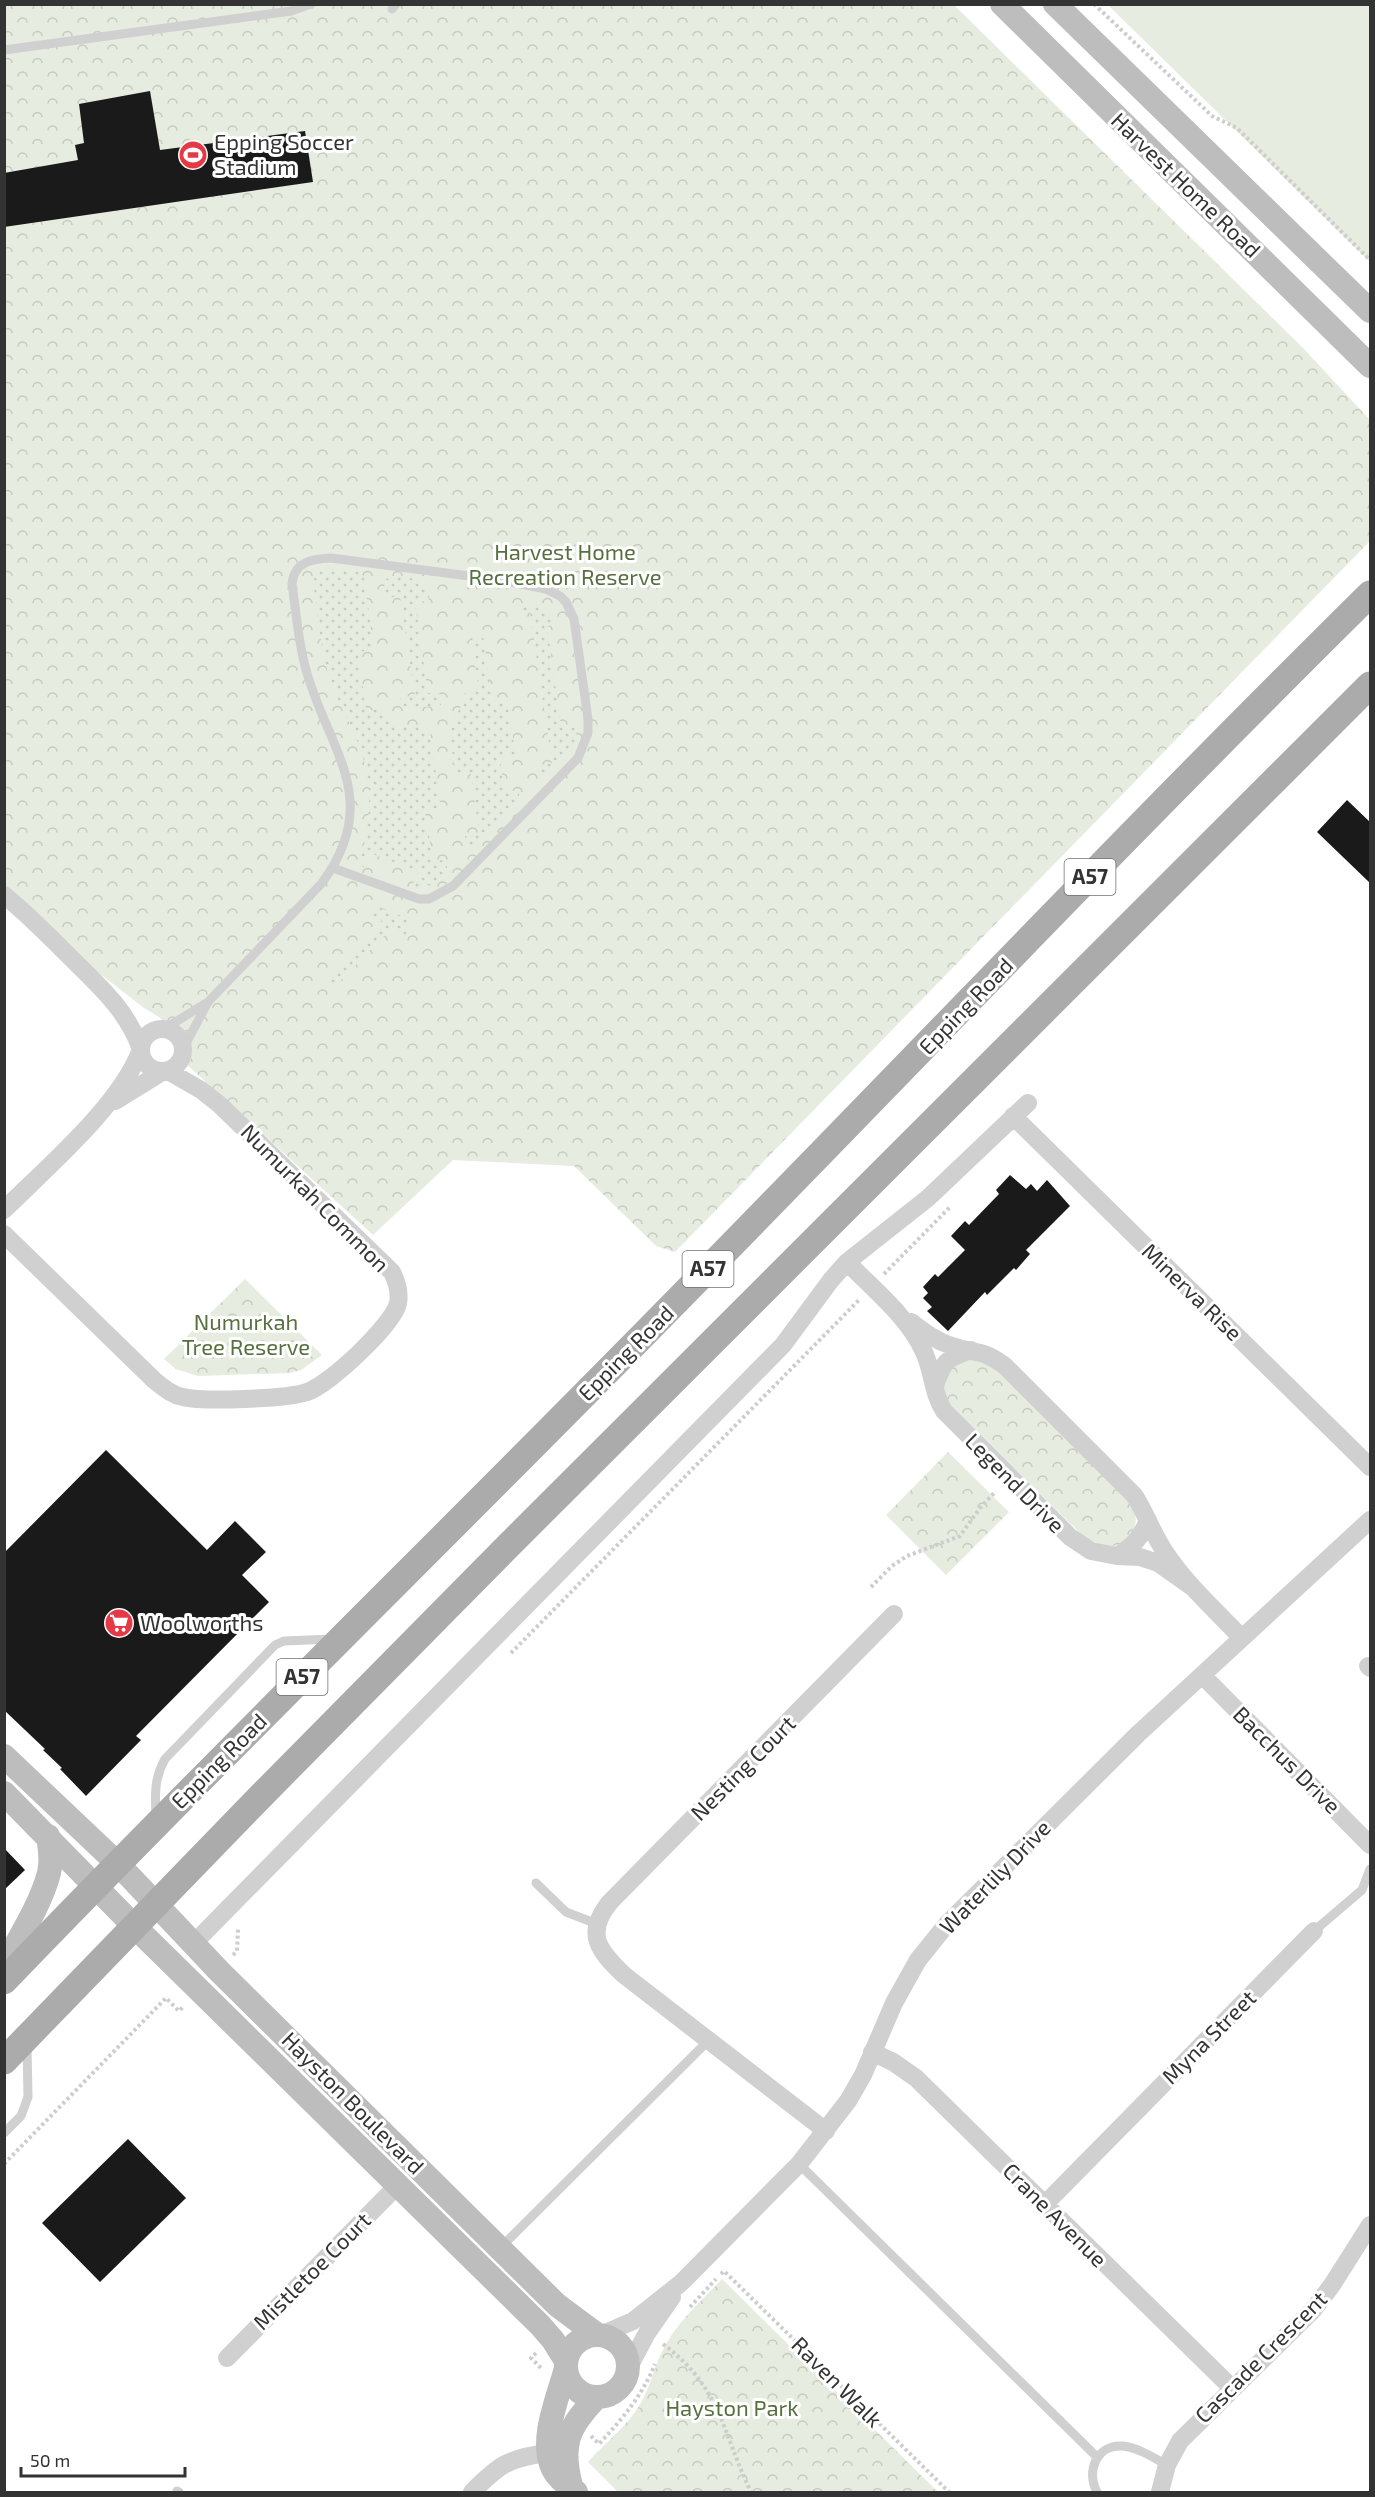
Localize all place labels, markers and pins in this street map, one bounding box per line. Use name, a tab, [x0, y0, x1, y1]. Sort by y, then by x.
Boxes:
place label: Epping Soccer Stadium	[214, 128, 354, 179]
sports icon: Epping Soccer Stadium	[177, 139, 209, 171]
supermarket icon: Woolworths	[103, 1607, 135, 1639]
place label: Woolworths	[140, 1609, 263, 1635]

